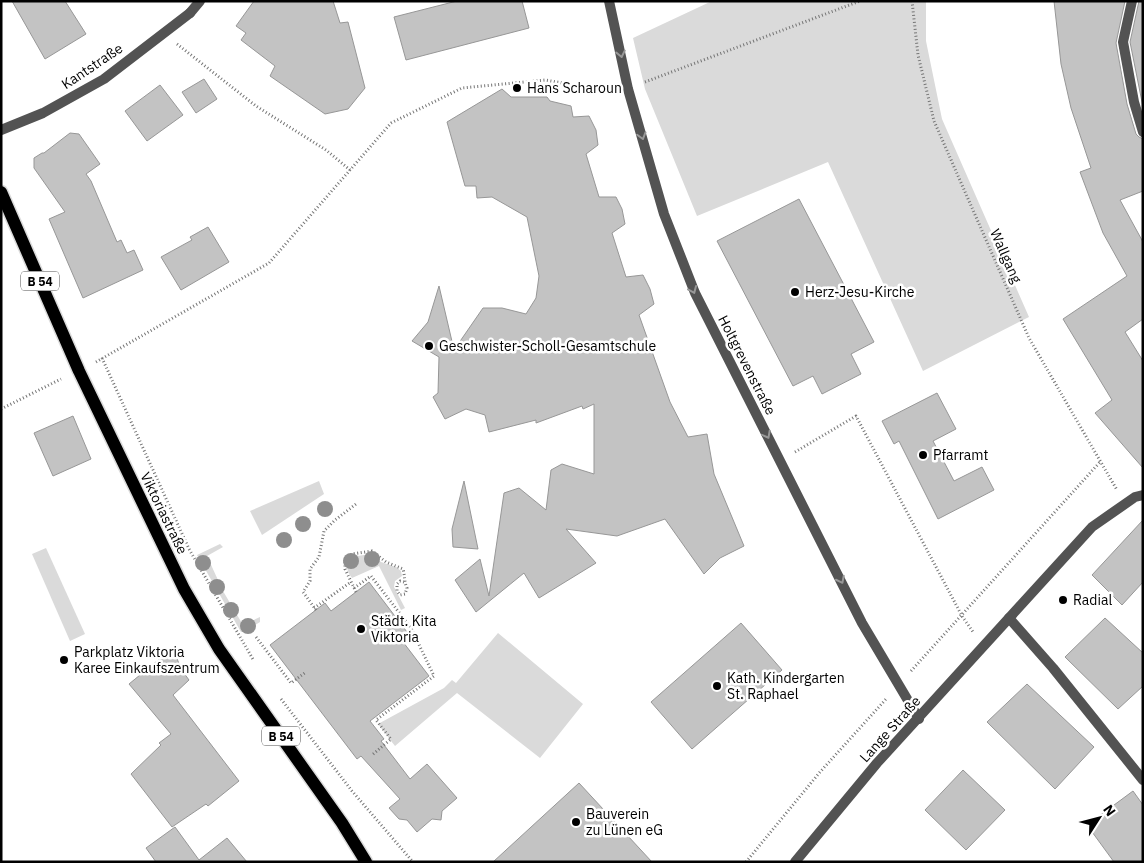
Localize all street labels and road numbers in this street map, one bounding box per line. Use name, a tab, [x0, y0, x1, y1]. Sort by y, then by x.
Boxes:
street label: Kantstraße	[58, 39, 126, 93]
street label: Wallgang	[986, 226, 1026, 286]
road number: B 54	[21, 272, 59, 290]
street label: Holtgrevenstraße	[714, 312, 780, 418]
street label: Viktoriastraße	[136, 469, 192, 557]
street label: Lange Straße	[856, 692, 925, 766]
road number: B 54	[262, 726, 300, 746]

